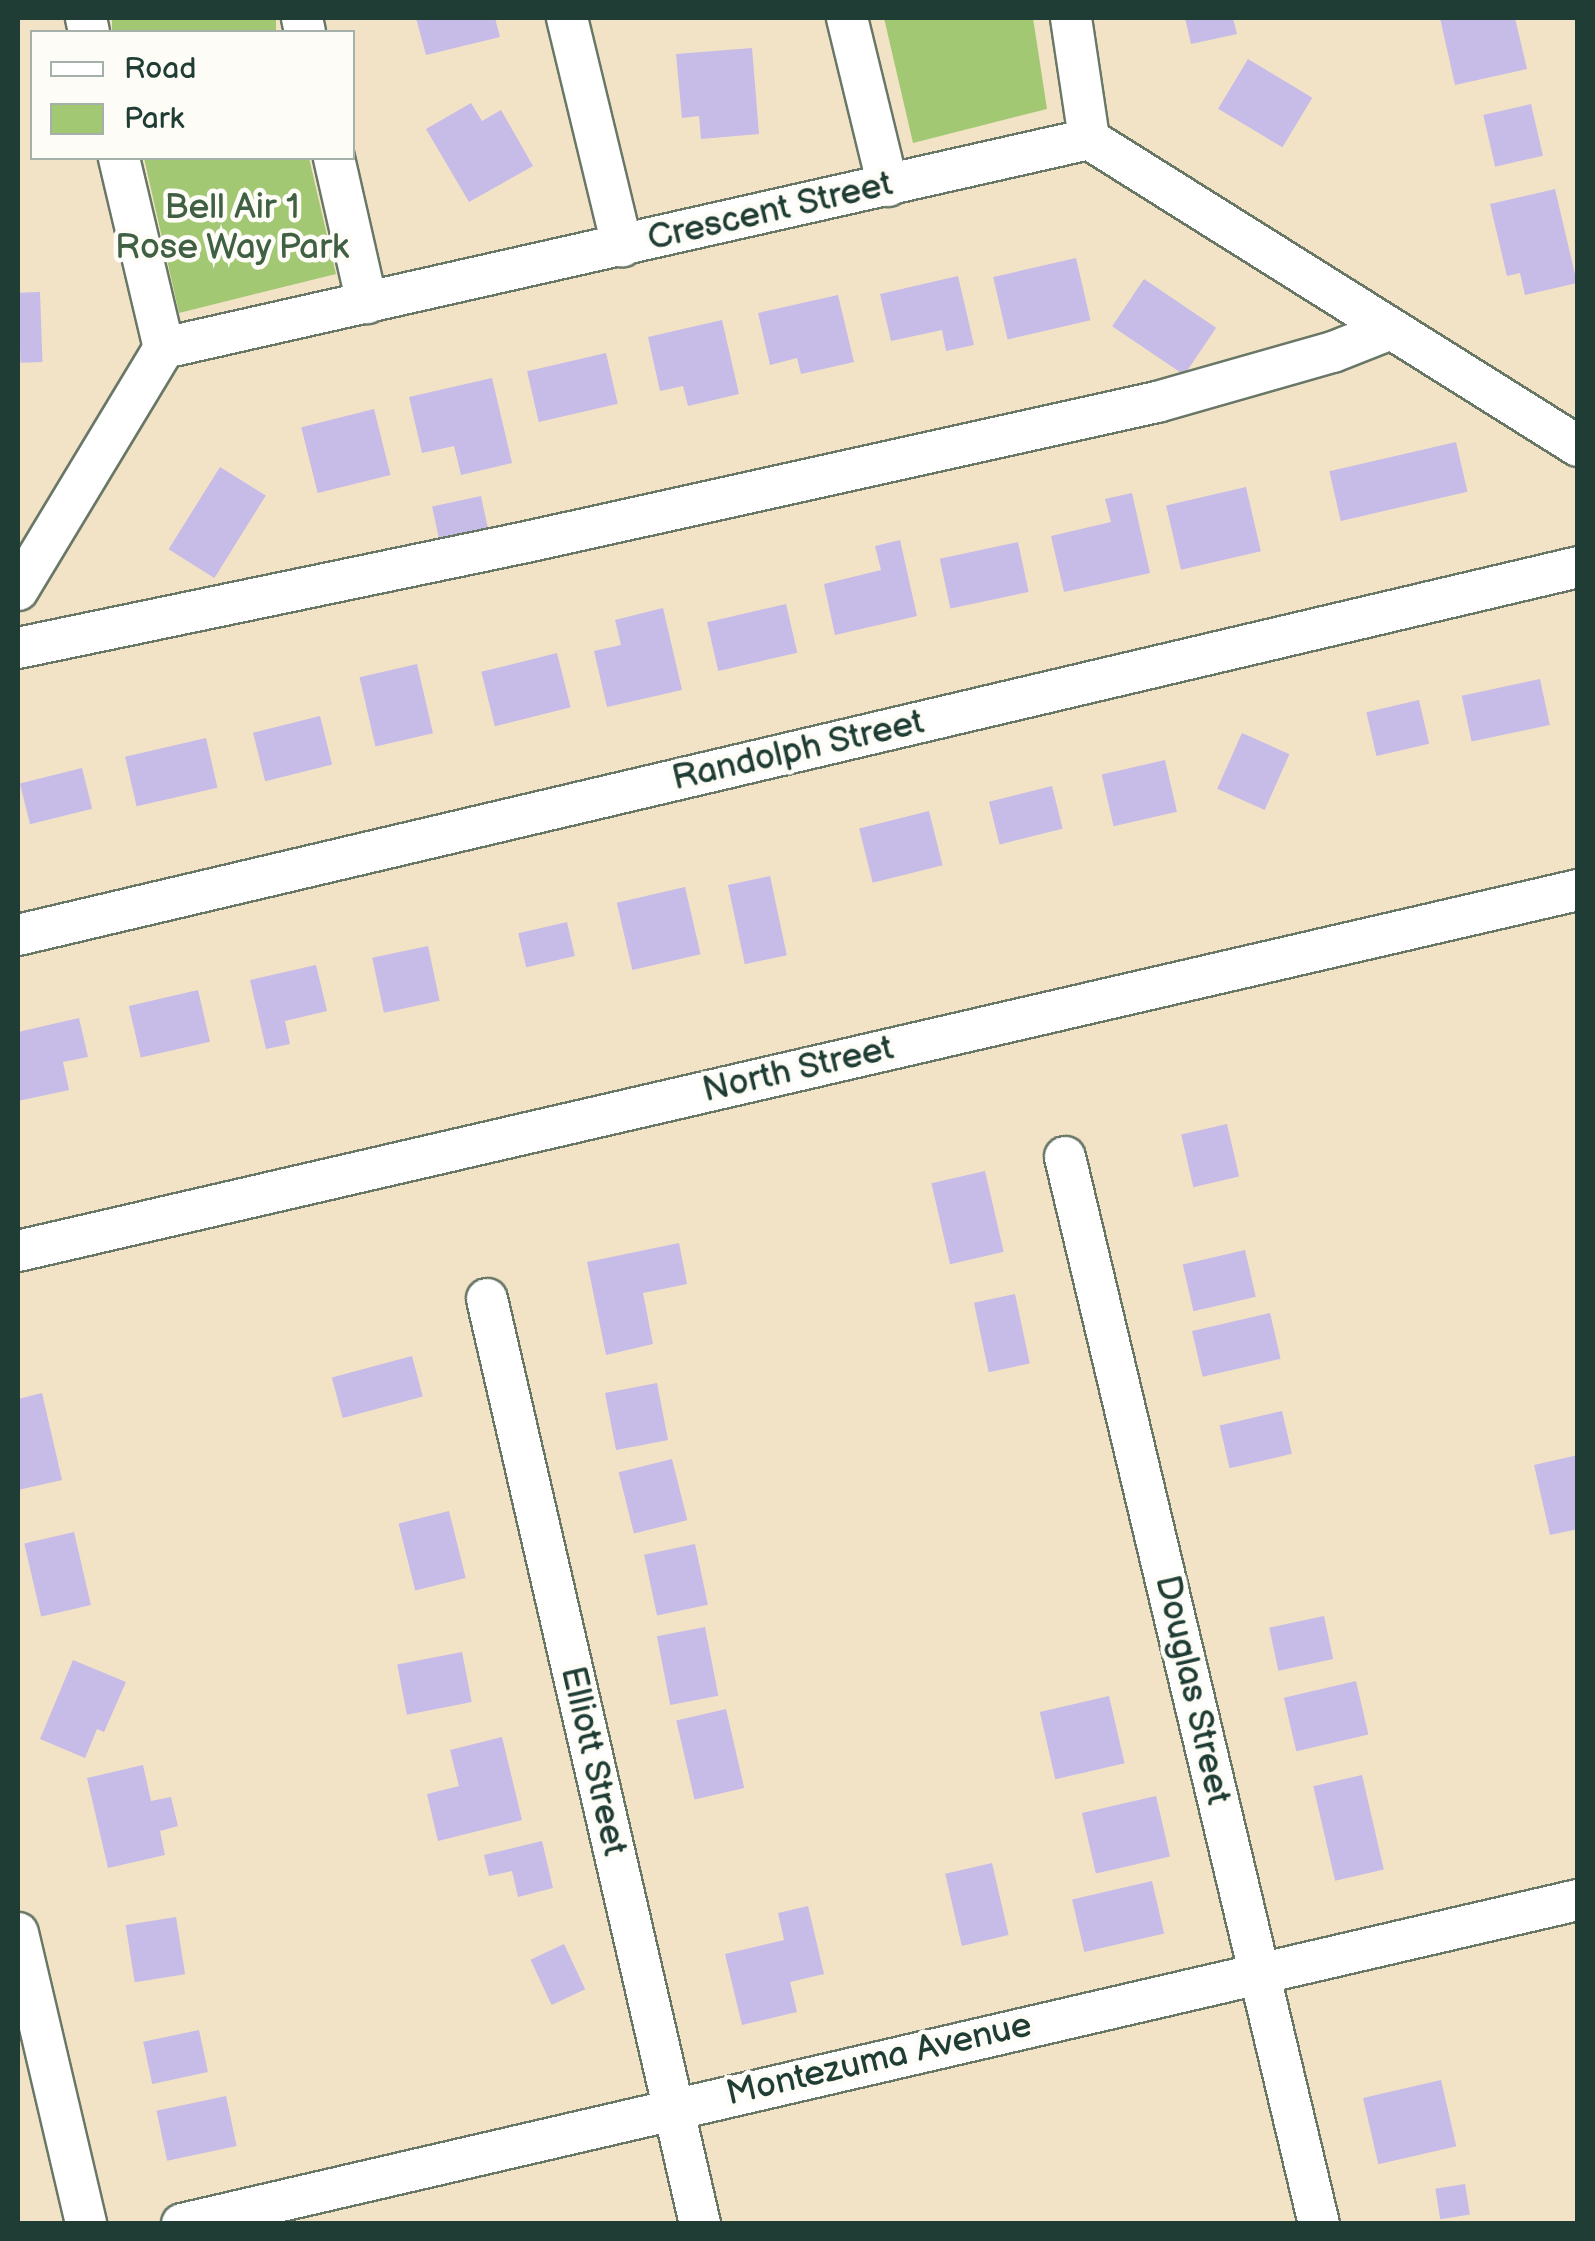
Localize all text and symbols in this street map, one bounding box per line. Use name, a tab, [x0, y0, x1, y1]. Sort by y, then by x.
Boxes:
legend	[30, 30, 355, 160]
text: Road	[124, 51, 197, 87]
text: Park	[124, 101, 184, 137]
street label: Crescent Street	[643, 163, 897, 261]
park label: Bell Air 1 Rose Way Park	[113, 187, 351, 269]
street label: Randolph Street	[668, 702, 928, 800]
street label: North Street	[698, 1028, 898, 1112]
street label: Douglas Street	[1145, 1571, 1239, 1809]
street label: Elliott Street	[551, 1662, 635, 1860]
street label: Montezuma Avenue	[722, 2004, 1036, 2116]

